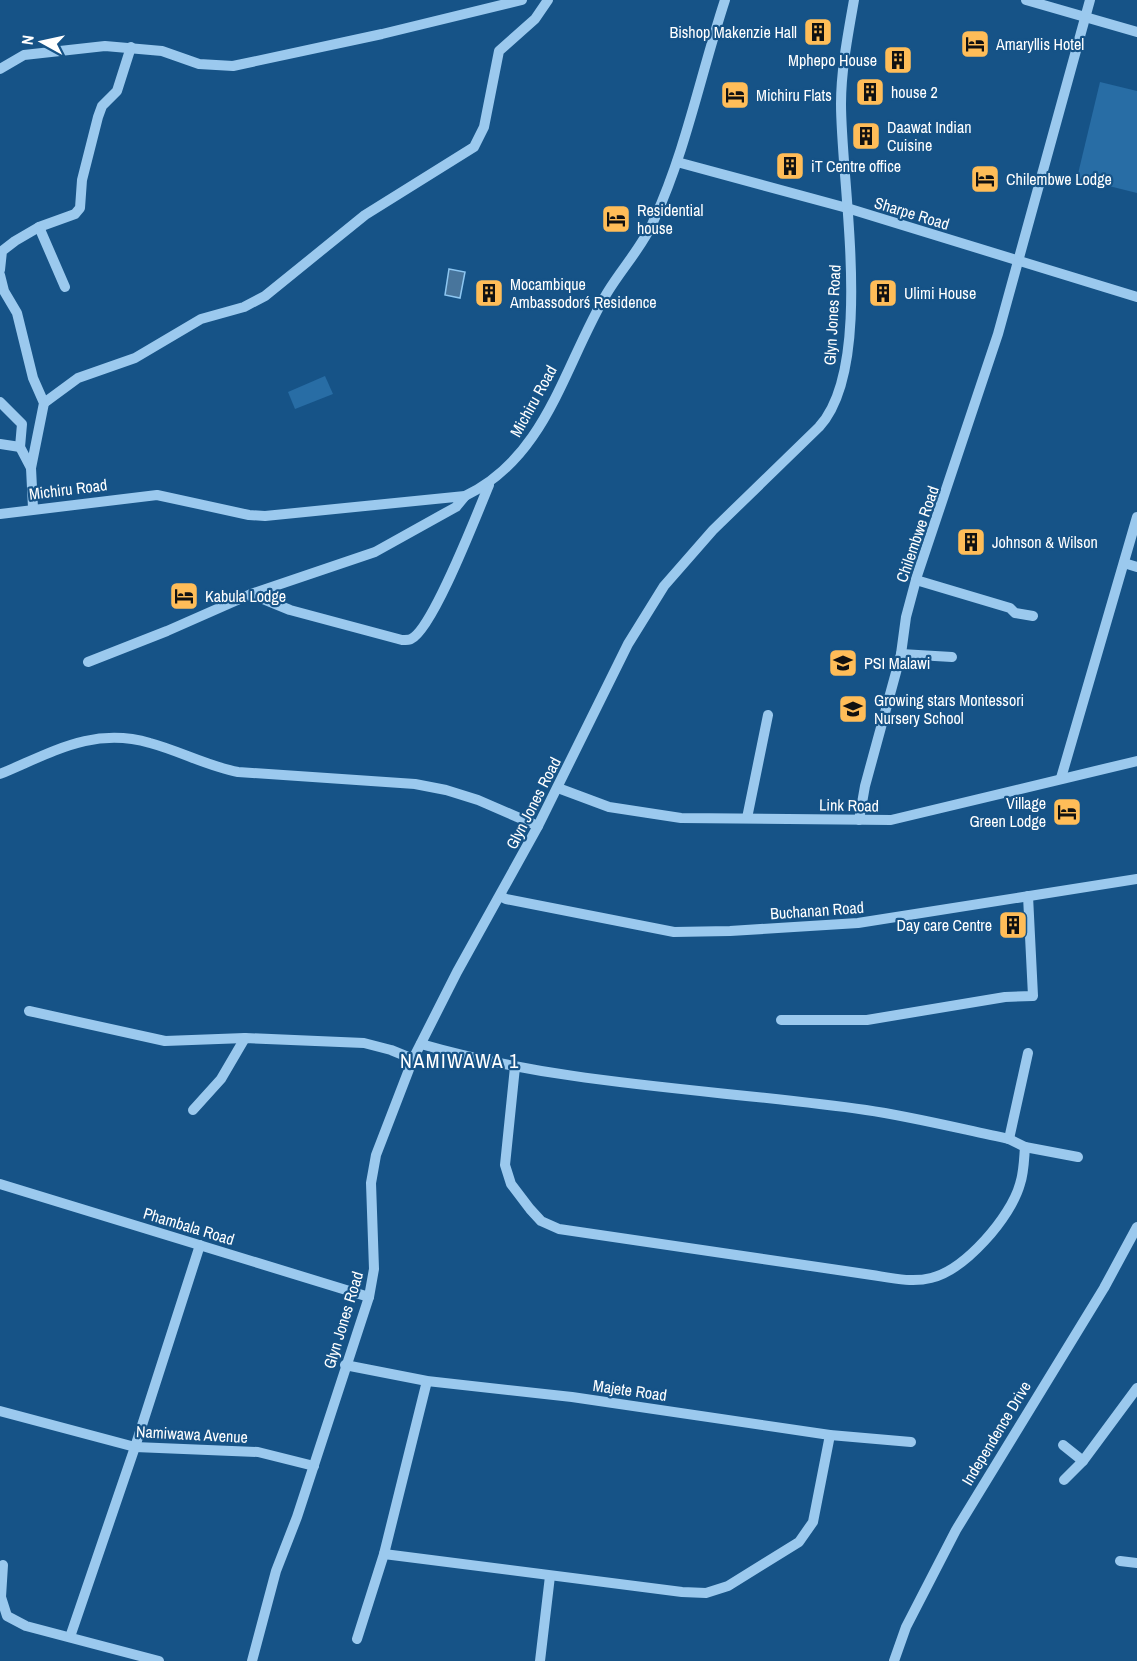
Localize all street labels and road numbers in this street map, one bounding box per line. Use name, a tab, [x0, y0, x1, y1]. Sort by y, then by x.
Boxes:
street label: Sharpe Road	[872, 191, 952, 235]
street label: Glyn Jones Road	[818, 264, 846, 366]
street label: Michiru Road	[504, 361, 562, 441]
street label: Michiru Road	[28, 473, 108, 505]
street label: Chilembwe Road	[890, 483, 944, 585]
street label: Glyn Jones Road	[500, 753, 566, 853]
street label: Link Road	[819, 793, 879, 817]
street label: Buchanan Road	[769, 896, 865, 924]
street label: Phambala Road	[141, 1202, 237, 1250]
street label: Glyn Jones Road	[318, 1269, 368, 1371]
street label: Majete Road	[592, 1374, 668, 1406]
street label: Independence Drive	[956, 1377, 1036, 1489]
street label: Namiwawa Avenue	[135, 1420, 249, 1448]

